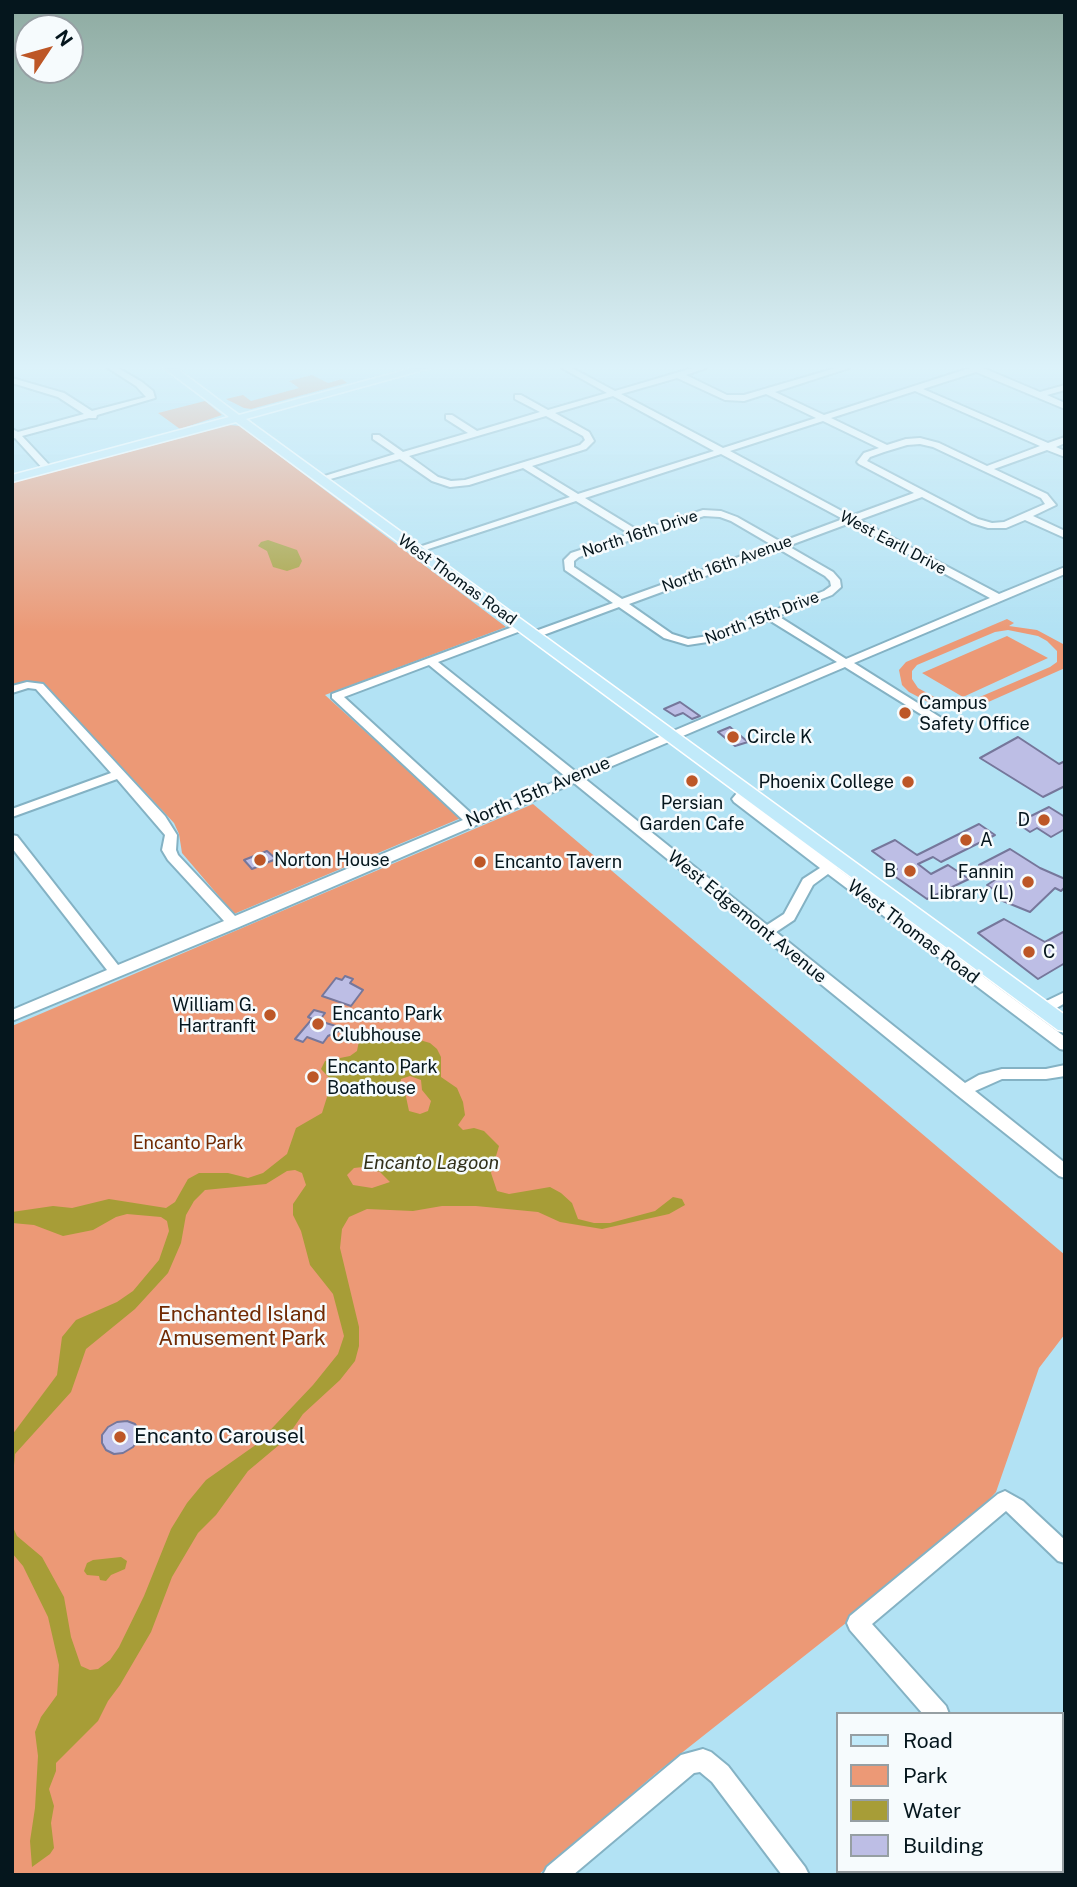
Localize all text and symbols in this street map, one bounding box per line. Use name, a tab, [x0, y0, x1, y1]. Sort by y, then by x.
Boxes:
north arrow	[14, 14, 84, 84]
text: N	[51, 25, 78, 50]
street label: North 16th Drive	[580, 506, 700, 562]
street label: West Earll Drive	[836, 507, 950, 579]
street label: West Thomas Road	[394, 531, 520, 629]
street label: North 16th Avenue	[659, 532, 795, 596]
street label: North 15th Drive	[702, 587, 822, 649]
place label: Campus Safety Office	[919, 692, 1030, 734]
marker: Campus Safety Office	[897, 705, 913, 721]
place label: Circle K	[747, 726, 812, 748]
marker: Circle K	[725, 729, 741, 745]
street label: North 15th Avenue	[463, 752, 613, 832]
place label: Phoenix College	[758, 771, 894, 793]
marker: Persian Garden Cafe	[684, 773, 700, 789]
marker: Phoenix College	[900, 774, 916, 790]
place label: Persian Garden Cafe	[640, 792, 744, 834]
place label: D	[1018, 809, 1030, 831]
marker: D	[1036, 812, 1052, 828]
place label: A	[980, 829, 993, 851]
marker: A	[958, 832, 974, 848]
street label: West Edgemont Avenue	[663, 846, 831, 988]
place label: Norton House	[274, 849, 390, 871]
place label: Encanto Tavern	[494, 851, 622, 873]
marker: Norton House	[252, 852, 268, 868]
marker: Encanto Tavern	[472, 854, 488, 870]
place label: B	[884, 860, 896, 882]
place label: Fannin Library (L)	[929, 861, 1014, 903]
marker: B	[902, 863, 918, 879]
marker: Fannin Library (L)	[1020, 874, 1036, 890]
street label: West Thomas Road	[843, 875, 983, 989]
place label: C	[1043, 941, 1055, 963]
marker: C	[1021, 944, 1037, 960]
place label: William G. Hartranft	[172, 994, 256, 1036]
place label: Encanto Park Clubhouse	[332, 1003, 443, 1046]
marker: William G. Hartranft	[262, 1007, 278, 1023]
marker: Encanto Park Clubhouse	[310, 1016, 326, 1032]
place label: Encanto Park Boathouse	[327, 1056, 438, 1098]
marker: Encanto Park Boathouse	[305, 1069, 321, 1085]
park label: Encanto Park	[133, 1132, 243, 1154]
water label: Encanto Lagoon	[363, 1152, 499, 1174]
park label: Enchanted Island Amusement Park	[158, 1302, 326, 1352]
place label: Encanto Carousel	[134, 1424, 305, 1450]
marker: Encanto Carousel	[112, 1429, 128, 1445]
legend	[836, 1712, 1063, 1873]
text: Road	[903, 1728, 953, 1753]
text: Park	[903, 1763, 948, 1788]
text: Water	[903, 1798, 961, 1823]
text: Building	[903, 1833, 984, 1858]

